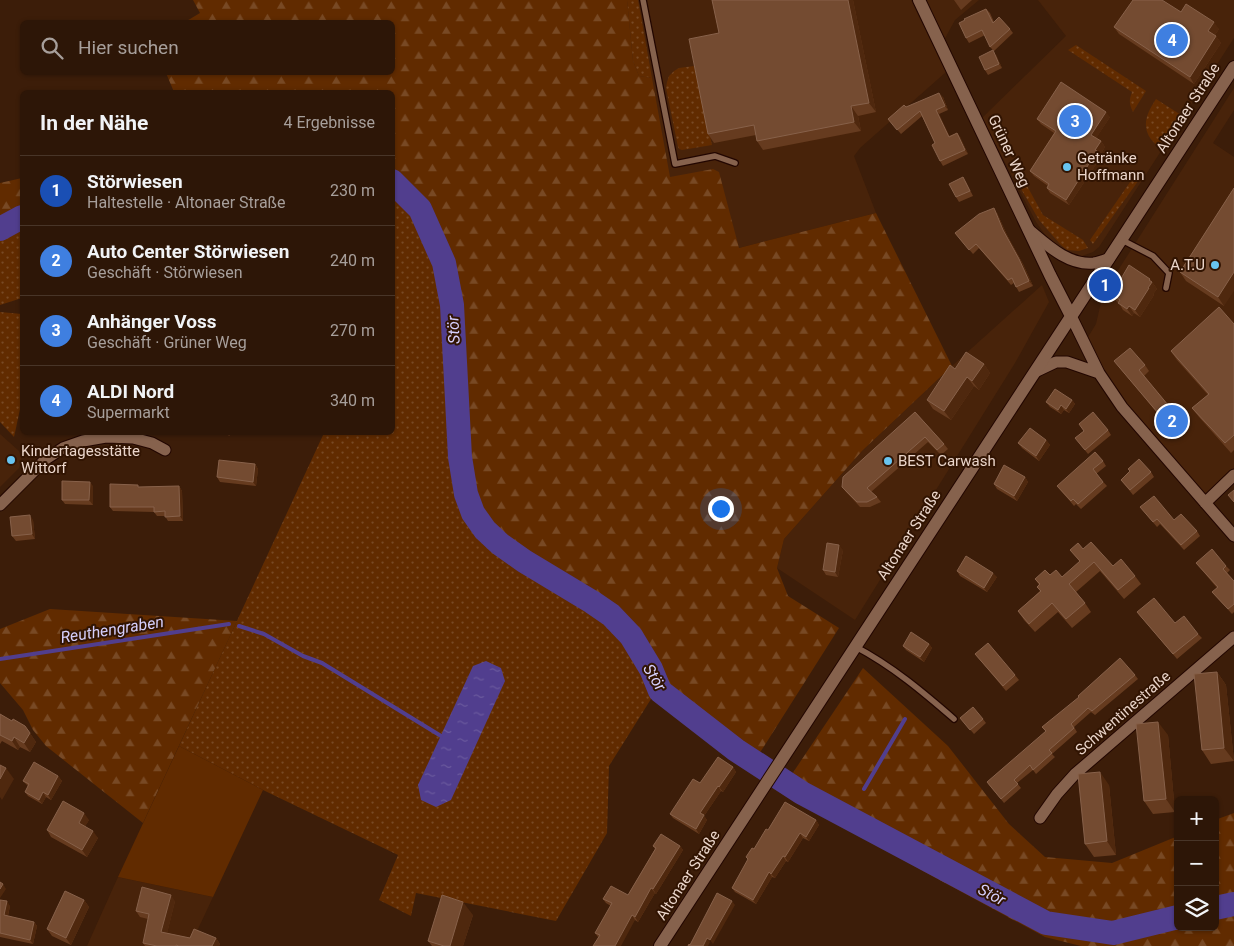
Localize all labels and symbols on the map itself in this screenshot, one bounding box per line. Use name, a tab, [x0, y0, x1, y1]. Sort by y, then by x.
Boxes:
pin: 4	[1156, 21, 1188, 59]
street label: Altonaer Straße	[1152, 60, 1224, 156]
pin: 3	[1059, 102, 1091, 140]
street label: Grüner Weg	[984, 112, 1034, 190]
place label: Getränke Hoffmann	[1077, 149, 1145, 184]
marker: Getränke Hoffmann	[1061, 161, 1073, 173]
place label: A.T.U	[1170, 256, 1205, 274]
marker: A.T.U	[1209, 259, 1221, 271]
pin: 1	[1089, 266, 1121, 304]
water label: Stör	[443, 315, 464, 345]
pin: 2	[1156, 402, 1188, 440]
place label: Kindertagesstätte Wittorf	[21, 442, 140, 477]
place label: BEST Carwash	[898, 452, 996, 470]
marker: Kindertagesstätte Wittorf	[5, 454, 17, 466]
marker: BEST Carwash	[882, 455, 894, 467]
street label: Altonaer Straße	[873, 487, 945, 583]
your location	[708, 496, 734, 522]
water label: Reuthengraben	[59, 612, 165, 647]
water label: Stör	[639, 660, 671, 695]
street label: Schwentinestraße	[1072, 667, 1174, 759]
street label: Altonaer Straße	[652, 827, 724, 923]
water label: Stör	[975, 879, 1009, 910]

